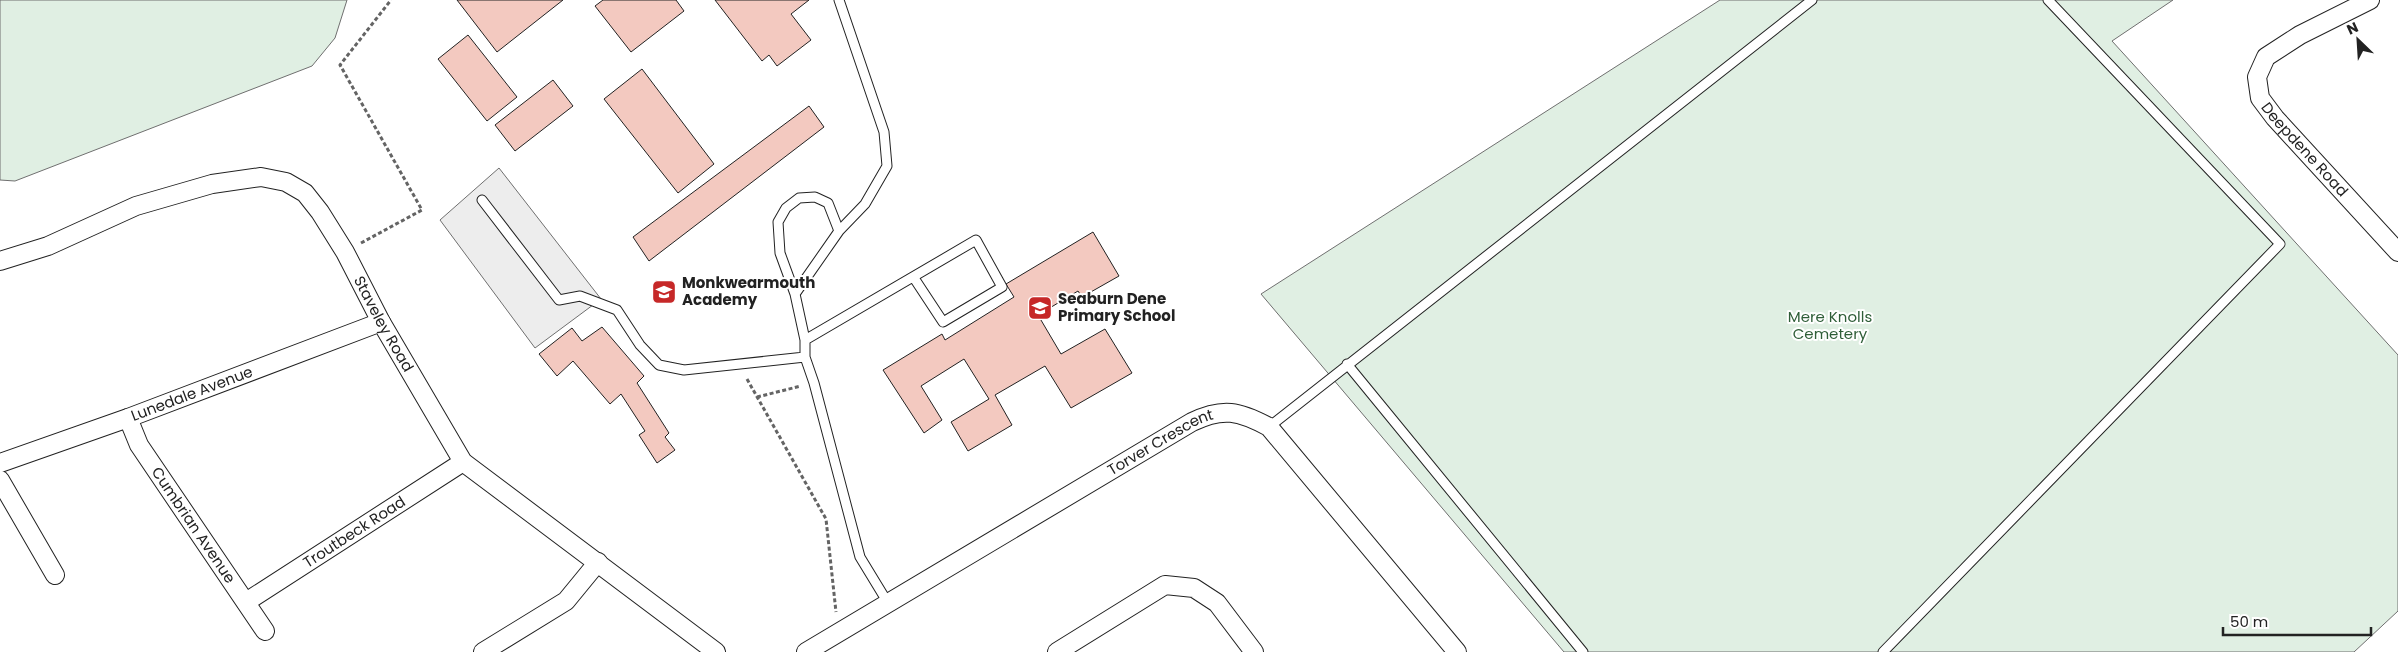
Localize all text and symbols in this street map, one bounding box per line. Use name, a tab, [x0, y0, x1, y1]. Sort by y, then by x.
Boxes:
north arrow	[2333, 15, 2383, 65]
text: N	[2344, 17, 2362, 40]
street label: Deepdene Road	[2257, 98, 2353, 201]
street label: Staveley Road	[349, 272, 419, 376]
place label: Monkwearmouth Academy	[682, 272, 815, 310]
school or university icon: Monkwearmouth Academy	[651, 279, 677, 305]
place label: Seaburn Dene Primary School	[1058, 288, 1175, 326]
school or university icon: Seaburn Dene Primary School	[1027, 295, 1053, 321]
park label: Mere Knolls Cemetery	[1788, 306, 1872, 344]
street label: Lunedale Avenue	[128, 361, 256, 426]
street label: Torver Crescent	[1103, 404, 1215, 480]
street label: Cumbrian Avenue	[147, 463, 241, 587]
street label: Troutbeck Road	[299, 491, 409, 572]
scale bar	[2223, 604, 2370, 636]
text: 50 m	[2230, 611, 2268, 632]

